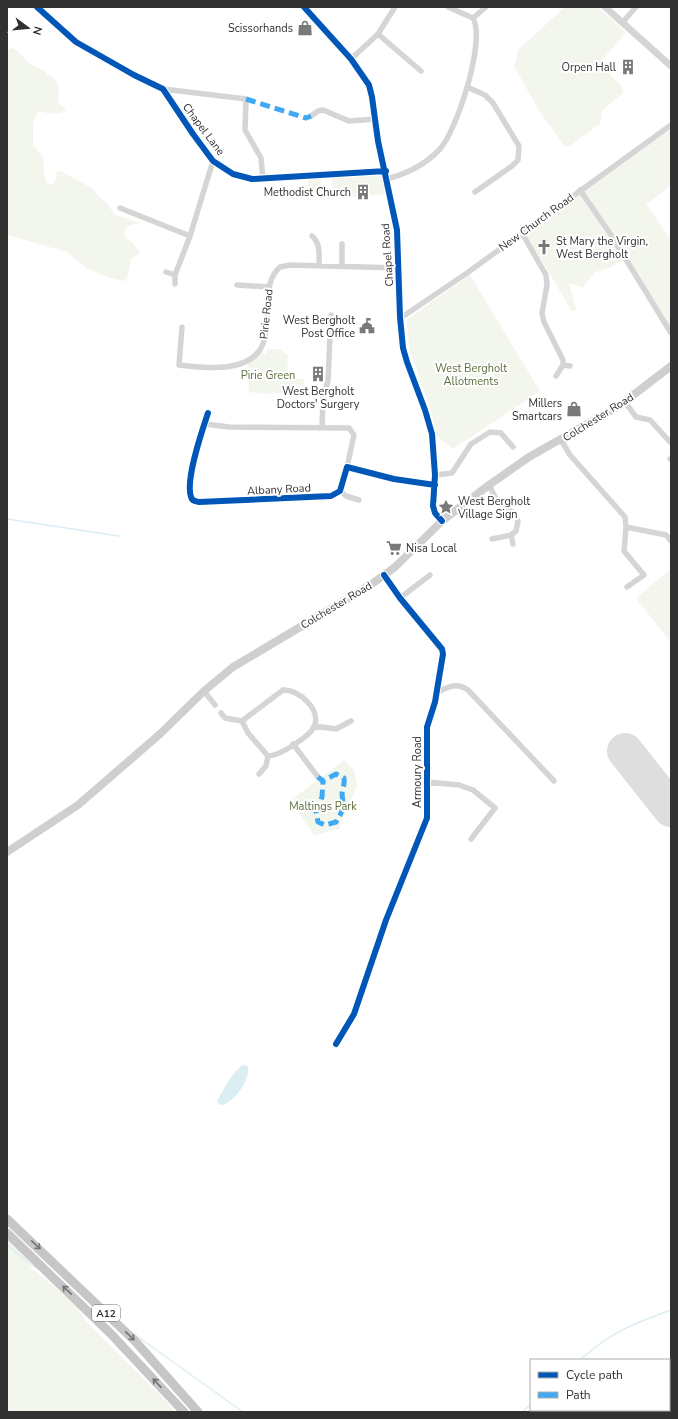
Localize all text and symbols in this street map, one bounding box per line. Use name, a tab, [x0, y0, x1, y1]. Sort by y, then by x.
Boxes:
north arrow	[8, 8, 48, 48]
shop icon: Scissorhands	[296, 19, 314, 37]
place label: Scissorhands	[228, 21, 293, 36]
text: N	[29, 25, 45, 37]
building icon: Orpen Hall	[619, 58, 637, 76]
place label: Orpen Hall	[562, 60, 617, 75]
street label: Chapel Lane	[179, 100, 228, 159]
building icon: Methodist Church	[354, 183, 372, 201]
place label: Methodist Church	[264, 185, 351, 200]
street label: New Church Road	[496, 190, 577, 255]
street label: Chapel Road	[378, 223, 397, 287]
place label: St Mary the Virgin, West Bergholt	[556, 234, 648, 262]
church icon: St Mary the Virgin, West Bergholt	[535, 238, 553, 256]
street label: Pirie Road	[256, 288, 277, 340]
place label: West Bergholt Post Office	[283, 313, 355, 341]
public building icon: West Bergholt Post Office	[358, 317, 376, 335]
park label: West Bergholt Allotments	[435, 361, 507, 389]
building icon: West Bergholt Doctors' Surgery	[309, 365, 327, 383]
park label: Pirie Green	[241, 368, 295, 383]
place label: West Bergholt Doctors' Surgery	[277, 384, 360, 412]
street label: Colchester Road	[560, 390, 636, 445]
place label: Millers Smartcars	[512, 396, 562, 424]
shop icon: Millers Smartcars	[565, 400, 583, 418]
street label: Albany Road	[247, 480, 311, 499]
place label: West Bergholt Village Sign	[457, 494, 530, 522]
place icon: West Bergholt Village Sign	[437, 498, 455, 516]
supermarket icon: Nisa Local	[385, 539, 403, 557]
place label: Nisa Local	[406, 541, 458, 556]
street label: Colchester Road	[298, 578, 375, 633]
street label: Armoury Road	[410, 736, 425, 808]
park label: Maltings Park	[289, 799, 357, 814]
one-way arrow	[31, 1241, 41, 1250]
one-way arrow	[62, 1285, 72, 1295]
road number: A12	[92, 1305, 120, 1321]
one-way arrow	[125, 1331, 135, 1340]
legend	[530, 1359, 670, 1411]
text: Cycle path	[566, 1367, 623, 1383]
one-way arrow	[152, 1378, 162, 1388]
text: Path	[566, 1387, 591, 1403]

